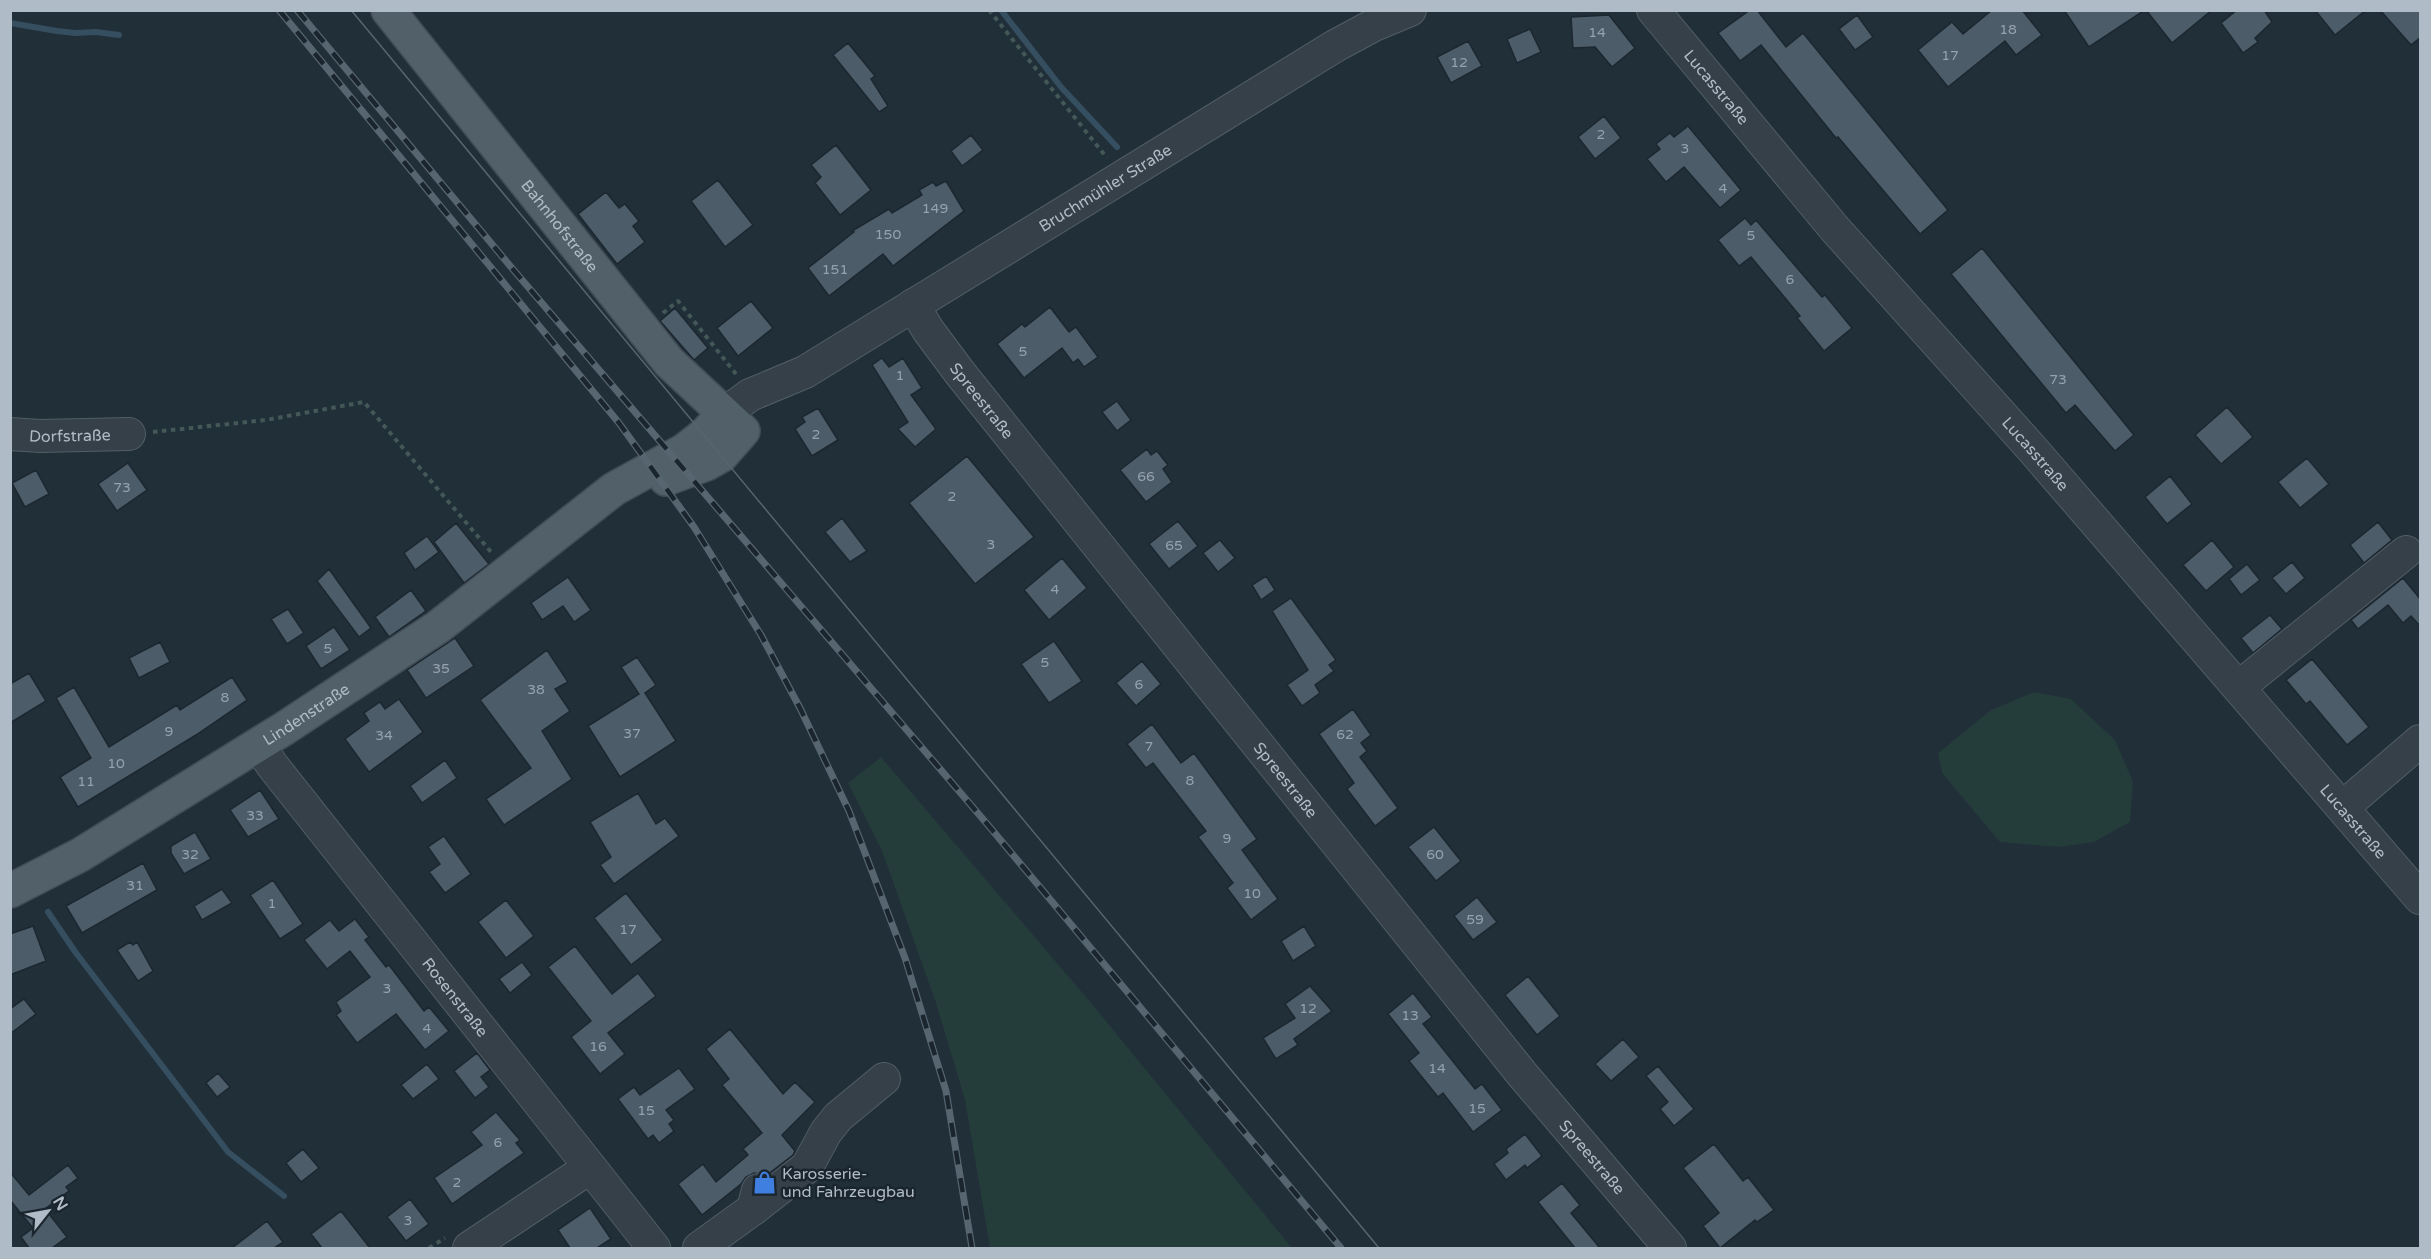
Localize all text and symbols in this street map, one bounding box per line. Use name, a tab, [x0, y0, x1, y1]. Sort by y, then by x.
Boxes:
house number: 18	[1999, 21, 2017, 38]
house number: 14	[1588, 24, 1606, 41]
street label: Lucasstraße	[1679, 46, 1753, 129]
house number: 17	[1941, 47, 1959, 64]
house number: 12	[1450, 54, 1468, 71]
house number: 2	[1597, 126, 1605, 143]
street label: Bruchmühler Straße	[1035, 140, 1176, 237]
house number: 3	[1681, 140, 1689, 157]
street label: Bahnhofstraße	[516, 176, 602, 277]
house number: 4	[1719, 180, 1728, 197]
house number: 149	[922, 200, 948, 217]
house number: 150	[875, 226, 901, 243]
house number: 5	[1747, 227, 1755, 244]
house number: 151	[822, 261, 848, 278]
house number: 6	[1786, 271, 1795, 288]
house number: 5	[1019, 343, 1027, 360]
street label: Spreestraße	[945, 359, 1018, 443]
house number: 1	[896, 367, 904, 384]
house number: 73	[2049, 371, 2067, 388]
street label: Lucasstraße	[1997, 413, 2073, 495]
street label: Dorfstraße	[29, 425, 111, 447]
house number: 2	[812, 426, 820, 443]
house number: 66	[1137, 468, 1155, 485]
house number: 73	[113, 479, 131, 496]
house number: 2	[948, 488, 956, 505]
house number: 3	[987, 536, 995, 553]
house number: 65	[1165, 537, 1183, 554]
house number: 4	[1051, 581, 1060, 598]
house number: 5	[324, 640, 332, 657]
house number: 5	[1041, 654, 1049, 671]
house number: 35	[432, 660, 450, 677]
house number: 6	[1135, 676, 1144, 693]
street label: Lindenstraße	[259, 679, 354, 750]
house number: 38	[527, 681, 545, 698]
house number: 8	[221, 689, 230, 706]
house number: 9	[165, 723, 173, 740]
house number: 37	[623, 725, 641, 742]
house number: 62	[1336, 726, 1354, 743]
house number: 34	[375, 727, 393, 744]
house number: 7	[1145, 738, 1153, 755]
street label: Spreestraße	[1249, 738, 1322, 822]
house number: 10	[107, 755, 125, 772]
house number: 8	[1186, 772, 1195, 789]
house number: 11	[77, 773, 95, 790]
street label: Lucasstraße	[2315, 781, 2391, 863]
house number: 33	[246, 807, 264, 824]
house number: 9	[1223, 830, 1231, 847]
house number: 32	[181, 846, 199, 863]
house number: 60	[1426, 846, 1444, 863]
house number: 31	[126, 877, 144, 894]
house number: 10	[1243, 885, 1261, 902]
house number: 1	[268, 895, 276, 912]
house number: 59	[1466, 911, 1484, 928]
house number: 17	[619, 921, 637, 938]
street label: Rosenstraße	[417, 954, 492, 1041]
house number: 3	[383, 980, 391, 997]
house number: 12	[1299, 1000, 1317, 1017]
house number: 13	[1401, 1007, 1419, 1024]
house number: 4	[423, 1020, 432, 1037]
house number: 16	[589, 1038, 607, 1055]
house number: 14	[1428, 1060, 1446, 1077]
house number: 15	[1468, 1100, 1486, 1117]
house number: 15	[637, 1102, 655, 1119]
street label: Spreestraße	[1554, 1116, 1629, 1199]
house number: 6	[494, 1134, 503, 1151]
place label: Karosserie- und Fahrzeugbau	[782, 1164, 915, 1202]
shop icon: Karosserie- und Fahrzeugbau	[751, 1169, 777, 1195]
house number: 2	[453, 1174, 461, 1191]
north arrow	[18, 1181, 78, 1241]
text: N	[48, 1193, 72, 1214]
house number: 3	[404, 1212, 412, 1229]

